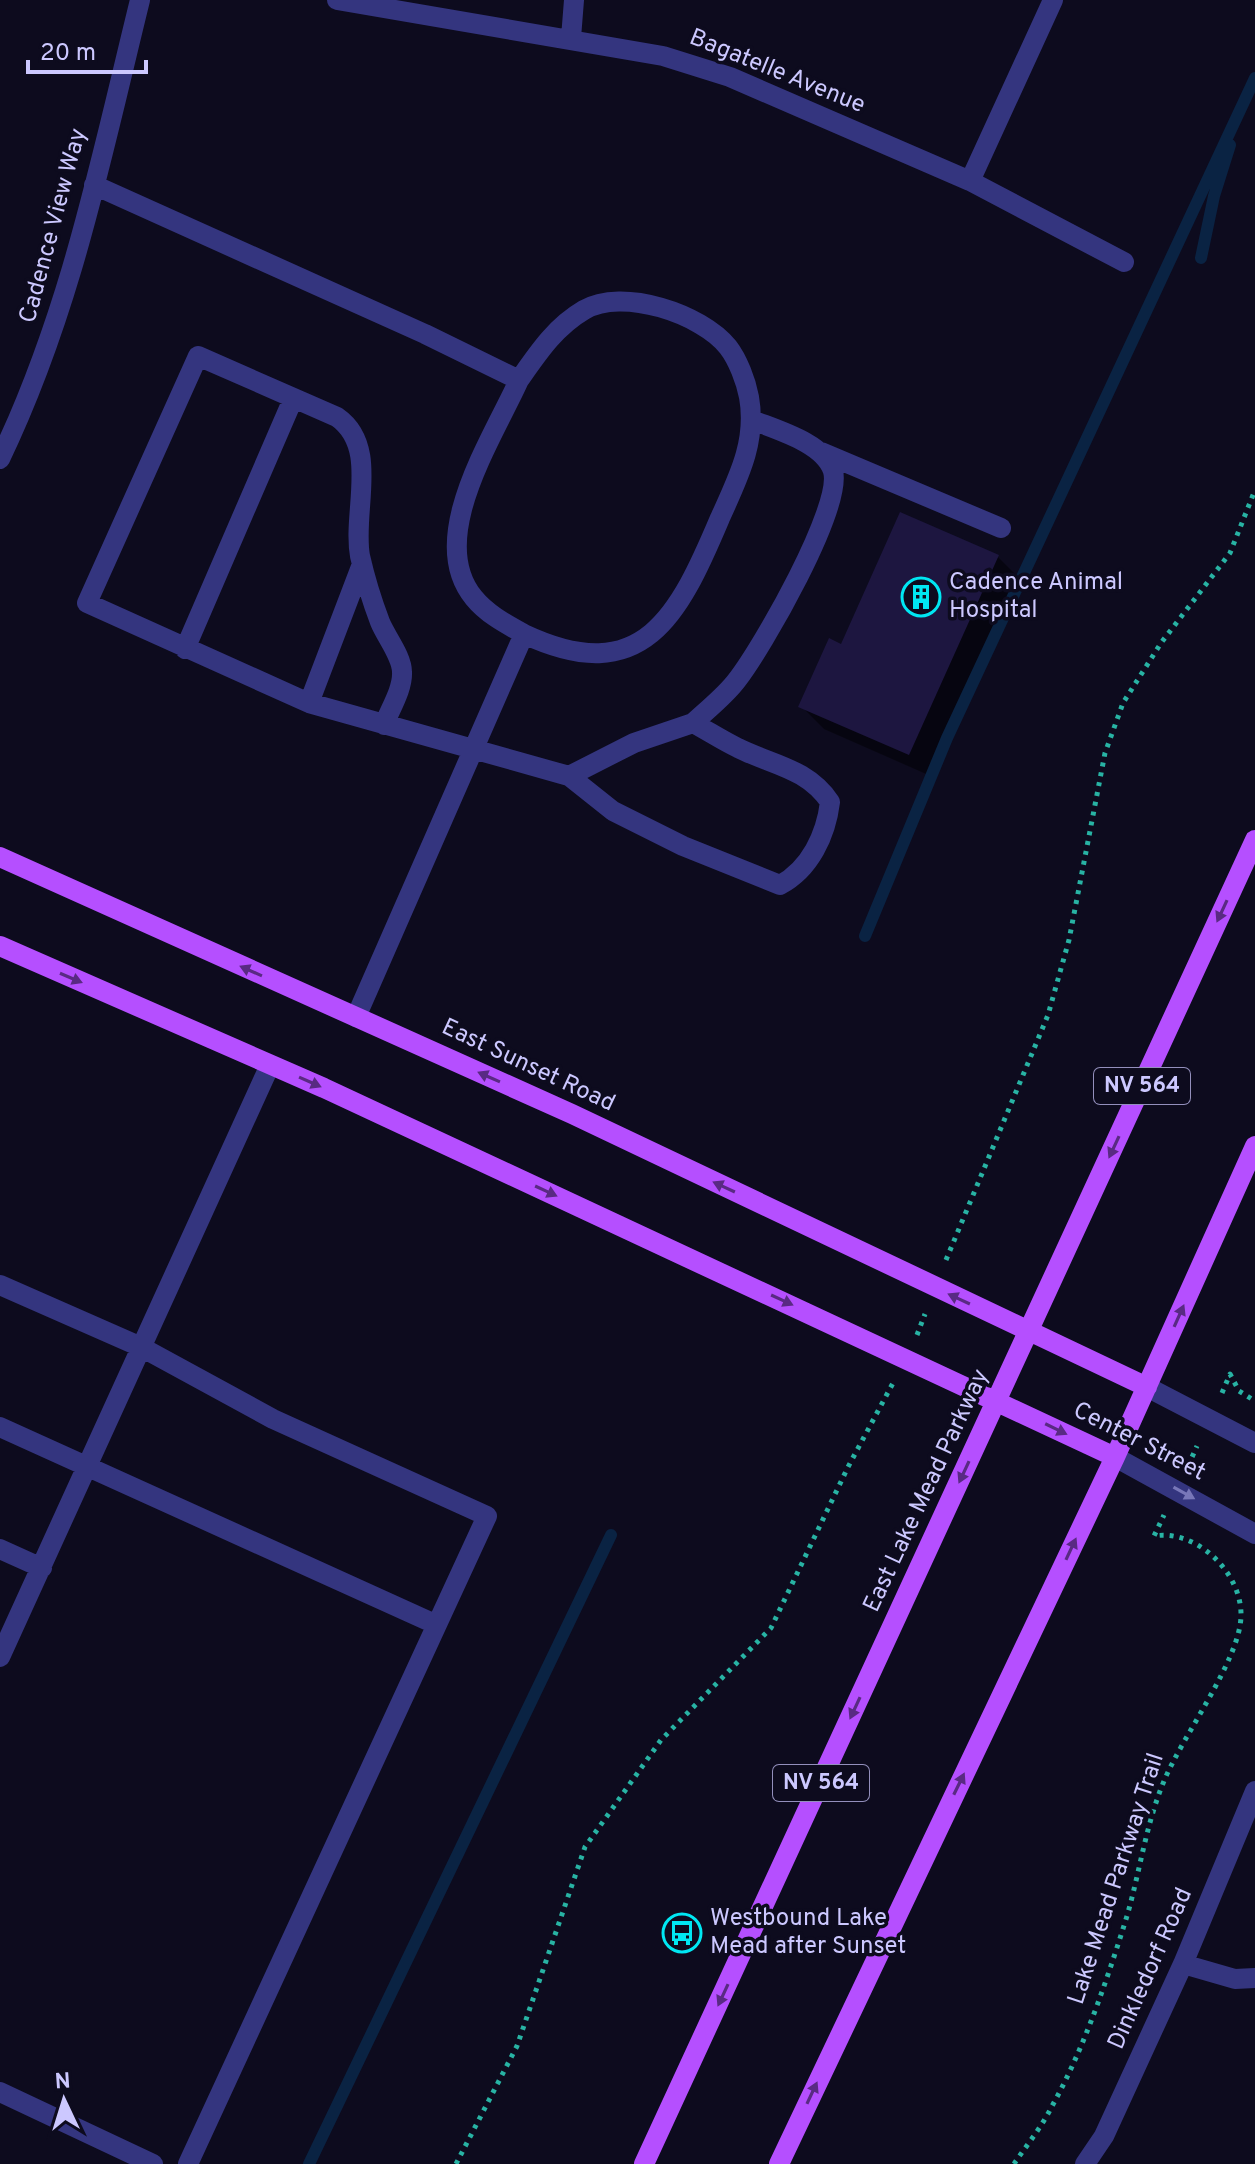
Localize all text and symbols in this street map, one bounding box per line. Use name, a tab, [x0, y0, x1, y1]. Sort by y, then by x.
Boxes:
street label: Bagatelle Avenue	[685, 23, 869, 121]
scale bar	[28, 24, 146, 74]
text: 20 m	[40, 39, 96, 69]
street label: Cadence View Way	[14, 125, 94, 327]
place label: Cadence Animal Hospital	[949, 568, 1123, 626]
building icon: Cadence Animal Hospital	[900, 576, 942, 618]
one-way arrow	[1216, 899, 1229, 923]
one-way arrow	[239, 964, 263, 977]
one-way arrow	[59, 972, 83, 985]
street label: East Sunset Road	[436, 1013, 620, 1119]
road number: NV 564	[1094, 1068, 1190, 1104]
one-way arrow	[477, 1070, 500, 1084]
one-way arrow	[298, 1075, 321, 1089]
one-way arrow	[1107, 1136, 1121, 1159]
one-way arrow	[713, 1180, 736, 1194]
one-way arrow	[534, 1184, 557, 1198]
one-way arrow	[947, 1292, 970, 1306]
one-way arrow	[770, 1293, 794, 1307]
one-way arrow	[1172, 1304, 1185, 1327]
street label: East Lake Mead Parkway	[857, 1365, 997, 1617]
street label: Center Street	[1068, 1396, 1210, 1488]
one-way arrow	[1044, 1422, 1068, 1436]
one-way arrow	[958, 1460, 971, 1484]
one-way arrow	[1173, 1485, 1195, 1499]
one-way arrow	[1064, 1538, 1078, 1561]
one-way arrow	[848, 1696, 862, 1720]
street label: Lake Mead Parkway Trail	[1062, 1749, 1172, 2009]
road number: NV 564	[773, 1765, 869, 1801]
one-way arrow	[952, 1772, 966, 1796]
street label: Dinkledorf Road	[1102, 1883, 1200, 2055]
place label: Westbound Lake Mead after Sunset	[710, 1904, 906, 1962]
bus stop icon: Westbound Lake Mead after Sunset	[661, 1912, 703, 1954]
one-way arrow	[716, 1983, 730, 2006]
north arrow	[24, 2060, 104, 2140]
text: N	[54, 2069, 72, 2097]
one-way arrow	[805, 2082, 819, 2105]

